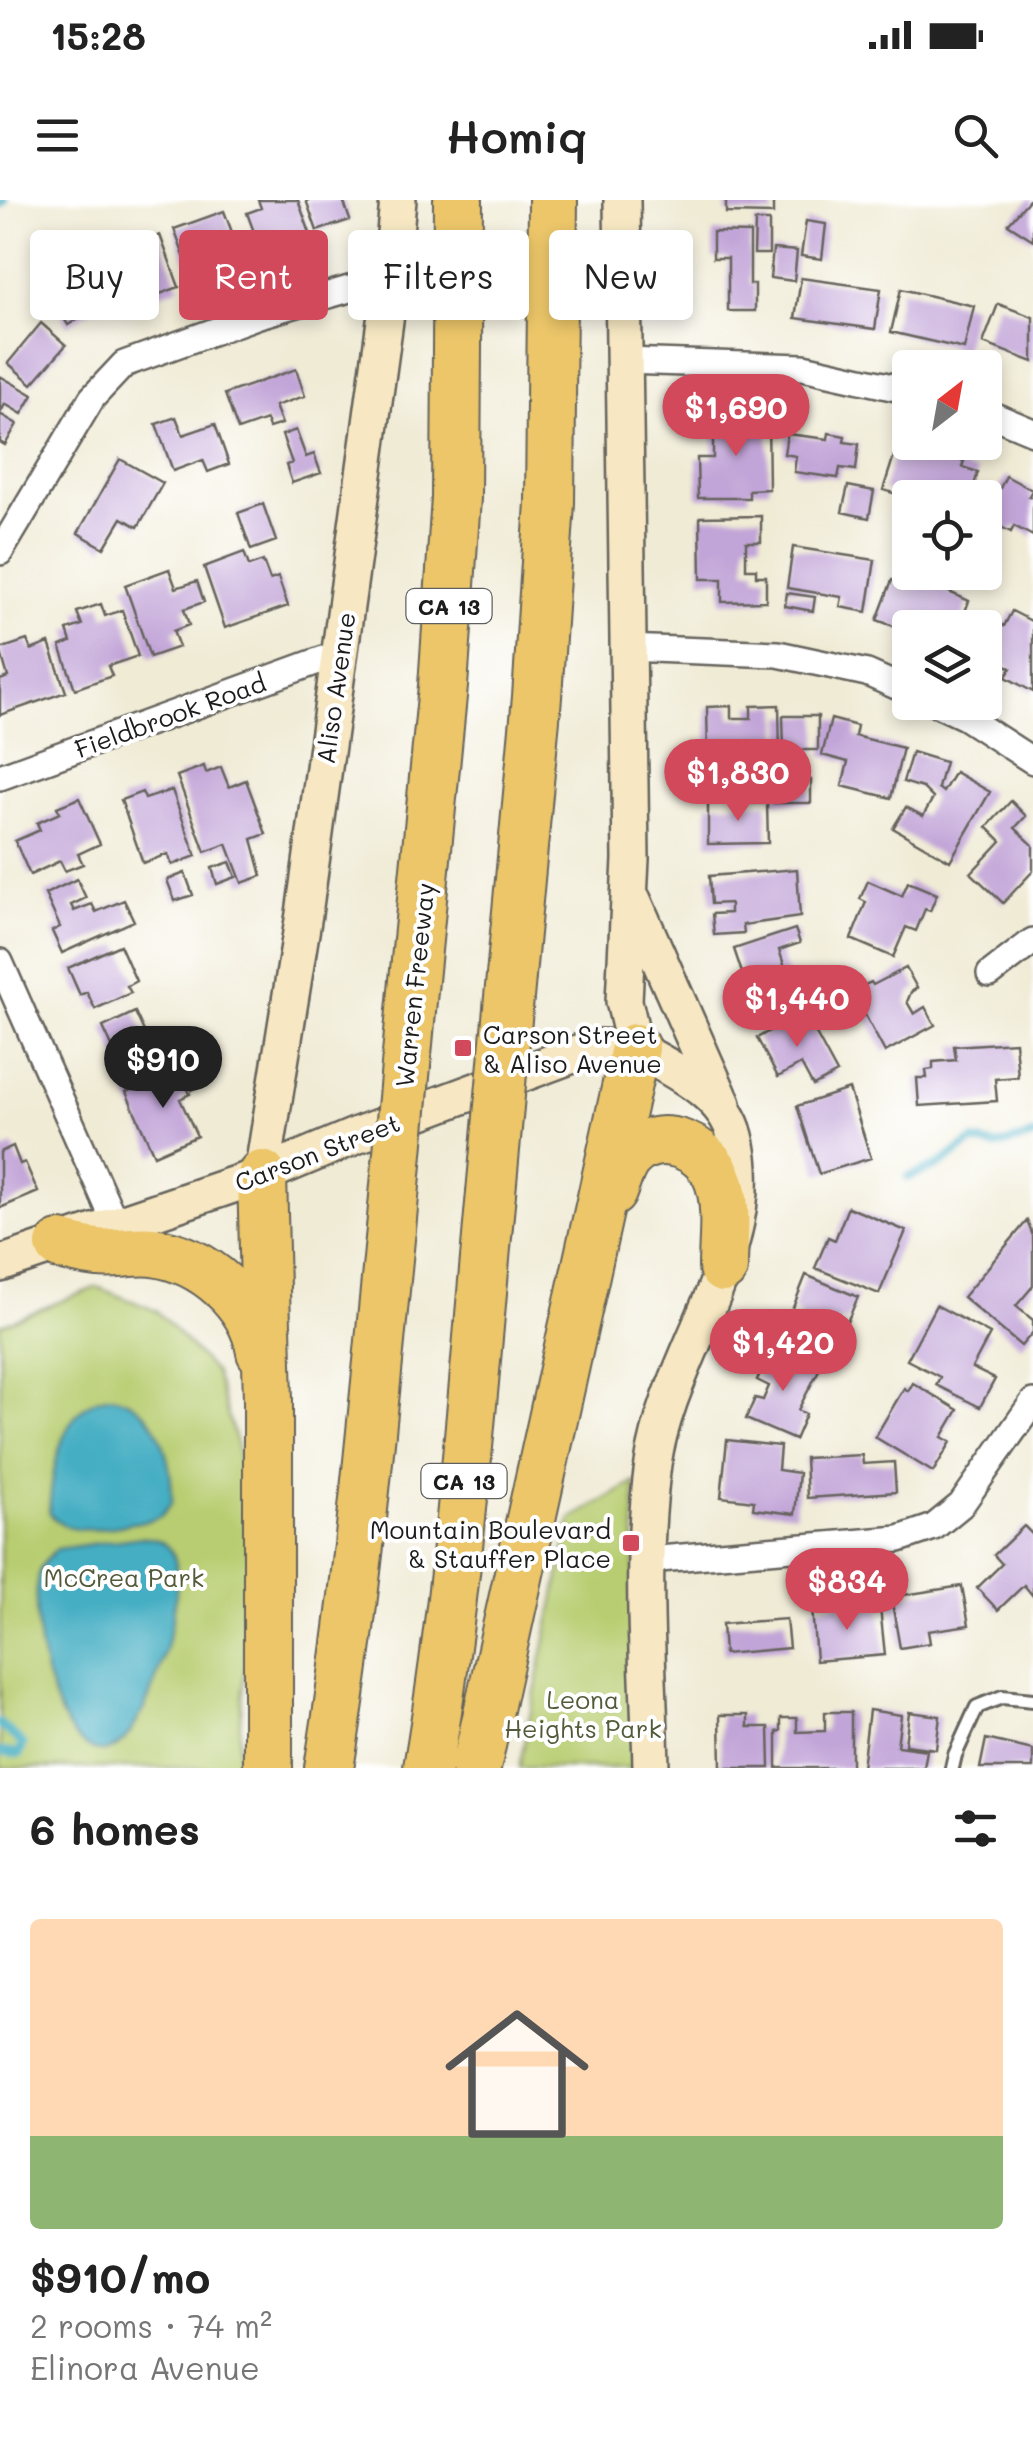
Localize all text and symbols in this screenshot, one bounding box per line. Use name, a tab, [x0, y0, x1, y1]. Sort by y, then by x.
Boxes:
text: 15:28	[50, 10, 146, 60]
text: Homiq	[446, 106, 587, 164]
icon: menu	[30, 108, 85, 163]
icon: search	[948, 108, 1003, 163]
chip: Buy	[30, 230, 159, 320]
chip: Rent	[179, 230, 328, 320]
chip: Filters	[348, 230, 529, 320]
chip: New	[549, 230, 693, 320]
north arrow	[892, 350, 1002, 460]
map controls	[892, 350, 1002, 720]
pin: $1,690	[655, 374, 817, 459]
text: $1,690	[685, 385, 787, 427]
button: locate	[892, 480, 1002, 590]
road number: CA 13	[406, 589, 492, 623]
street label: Aliso Avenue	[309, 610, 361, 766]
button: layers	[892, 610, 1002, 720]
street label: Fieldbrook Road	[70, 666, 270, 764]
pin: $1,830	[657, 739, 819, 824]
text: $1,830	[686, 750, 790, 792]
street label: Warren Freeway	[387, 881, 442, 1089]
pin: $1,440	[716, 965, 878, 1050]
text: $1,440	[745, 976, 849, 1018]
place label: Carson Street & Aliso Avenue	[483, 1018, 662, 1079]
pin: $910	[104, 1026, 222, 1111]
text: $910	[126, 1037, 200, 1079]
marker: Carson Street & Aliso Avenue	[452, 1037, 474, 1059]
street label: Carson Street	[230, 1106, 404, 1198]
pin: $1,420	[702, 1309, 864, 1394]
text: $1,420	[732, 1320, 834, 1362]
road number: CA 13	[422, 1464, 506, 1498]
place label: Mountain Boulevard & Stauffer Place	[370, 1513, 611, 1574]
marker: Mountain Boulevard & Stauffer Place	[620, 1532, 642, 1554]
pin: $834	[788, 1548, 906, 1633]
text: $834	[807, 1559, 887, 1601]
park label: McCrea Park	[44, 1561, 204, 1593]
park label: Leona Heights Park	[504, 1683, 662, 1744]
text: 6 homes	[30, 1801, 200, 1856]
icon: filters	[948, 1801, 1003, 1856]
icon: home	[427, 1984, 607, 2164]
text: $910/mo	[30, 2249, 210, 2304]
text: 2 rooms · 74 m²	[30, 2304, 272, 2346]
text: Elinora Avenue	[30, 2346, 260, 2388]

